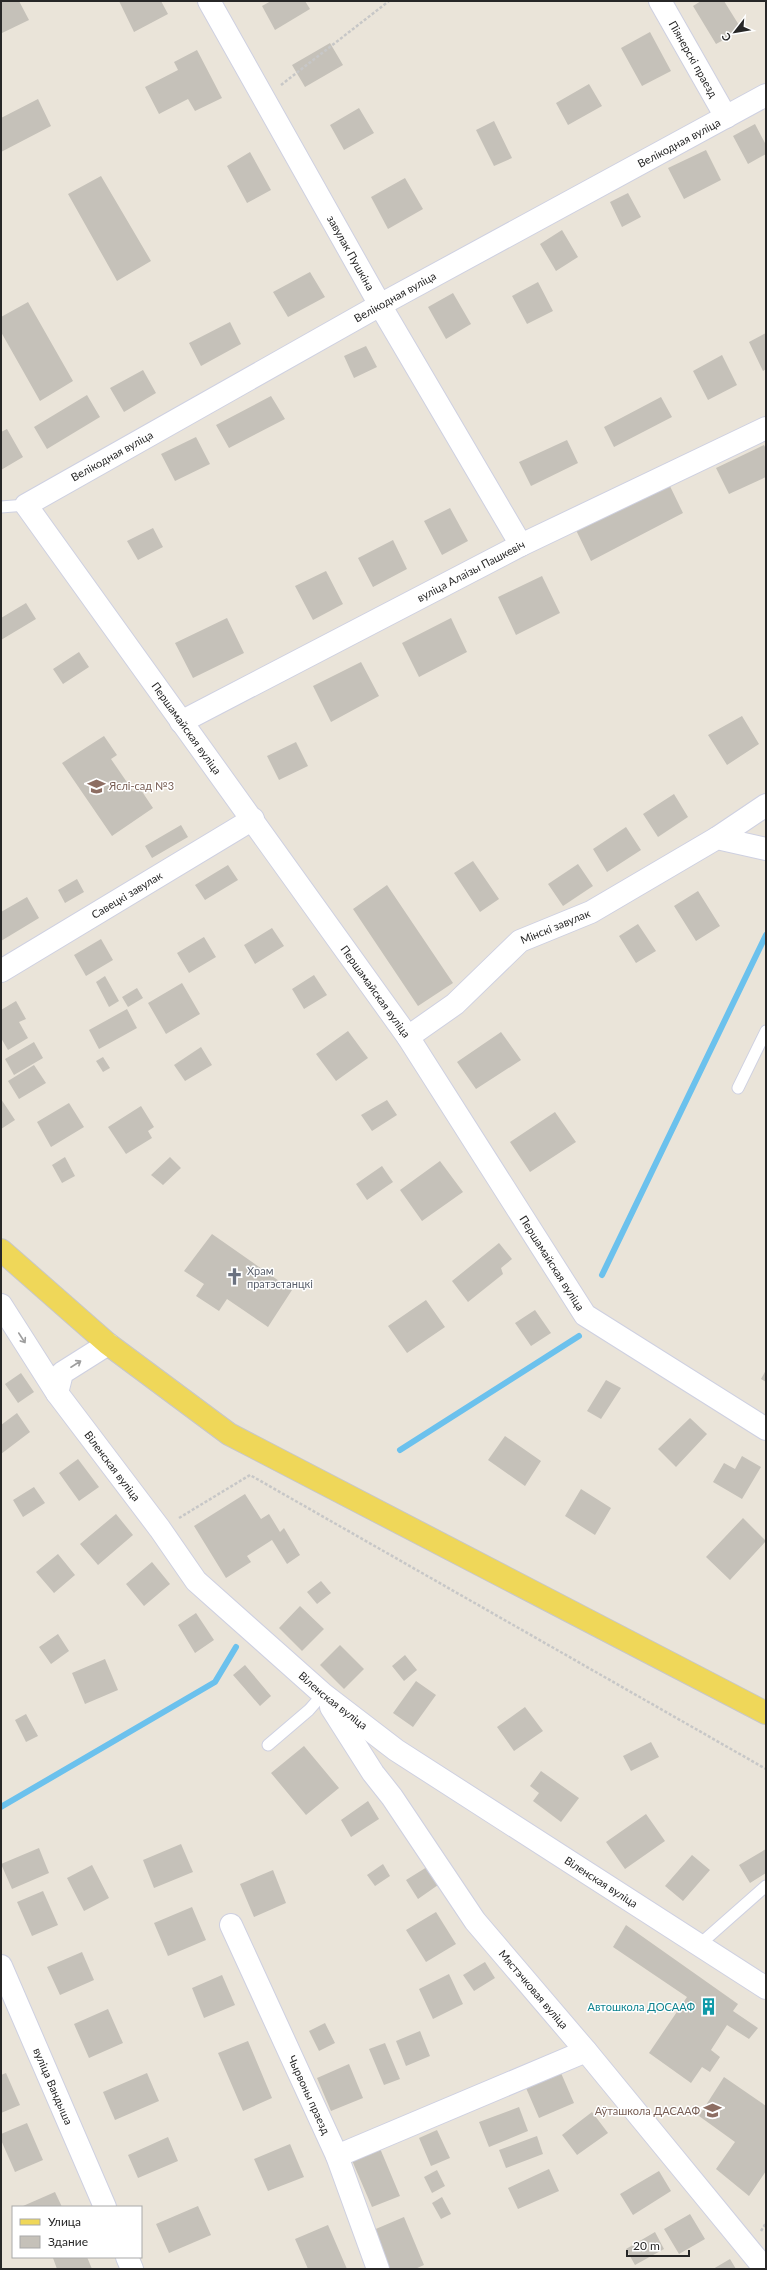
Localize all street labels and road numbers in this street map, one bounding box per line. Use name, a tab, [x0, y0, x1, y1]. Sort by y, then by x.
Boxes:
street label: Піянерскі праезд	[667, 18, 721, 100]
street label: Велікодная вуліца	[635, 115, 722, 170]
street label: завулак Пушкіна	[325, 213, 377, 292]
street label: Велікодная вуліца	[351, 269, 438, 324]
street label: Велікодная вуліца	[68, 428, 155, 483]
street label: вуліца Алаізы Пашкевіч	[415, 537, 527, 604]
street label: Першамайская вуліца	[149, 679, 224, 777]
street label: Савецкі завулак	[89, 868, 165, 921]
street label: Мінскі завулак	[518, 906, 592, 946]
street label: Першамайская вуліца	[338, 943, 413, 1040]
street label: Першамайская вуліца	[517, 1213, 588, 1313]
street label: Віленская вуліца	[82, 1428, 143, 1503]
street label: Віленская вуліца	[296, 1669, 370, 1732]
street label: Віленская вуліца	[562, 1853, 640, 1910]
street label: Мястэчковая вуліца	[496, 1947, 571, 2031]
street label: вуліца Вандыша	[31, 2046, 76, 2127]
street label: Чырвоны праезд	[286, 2053, 333, 2136]

